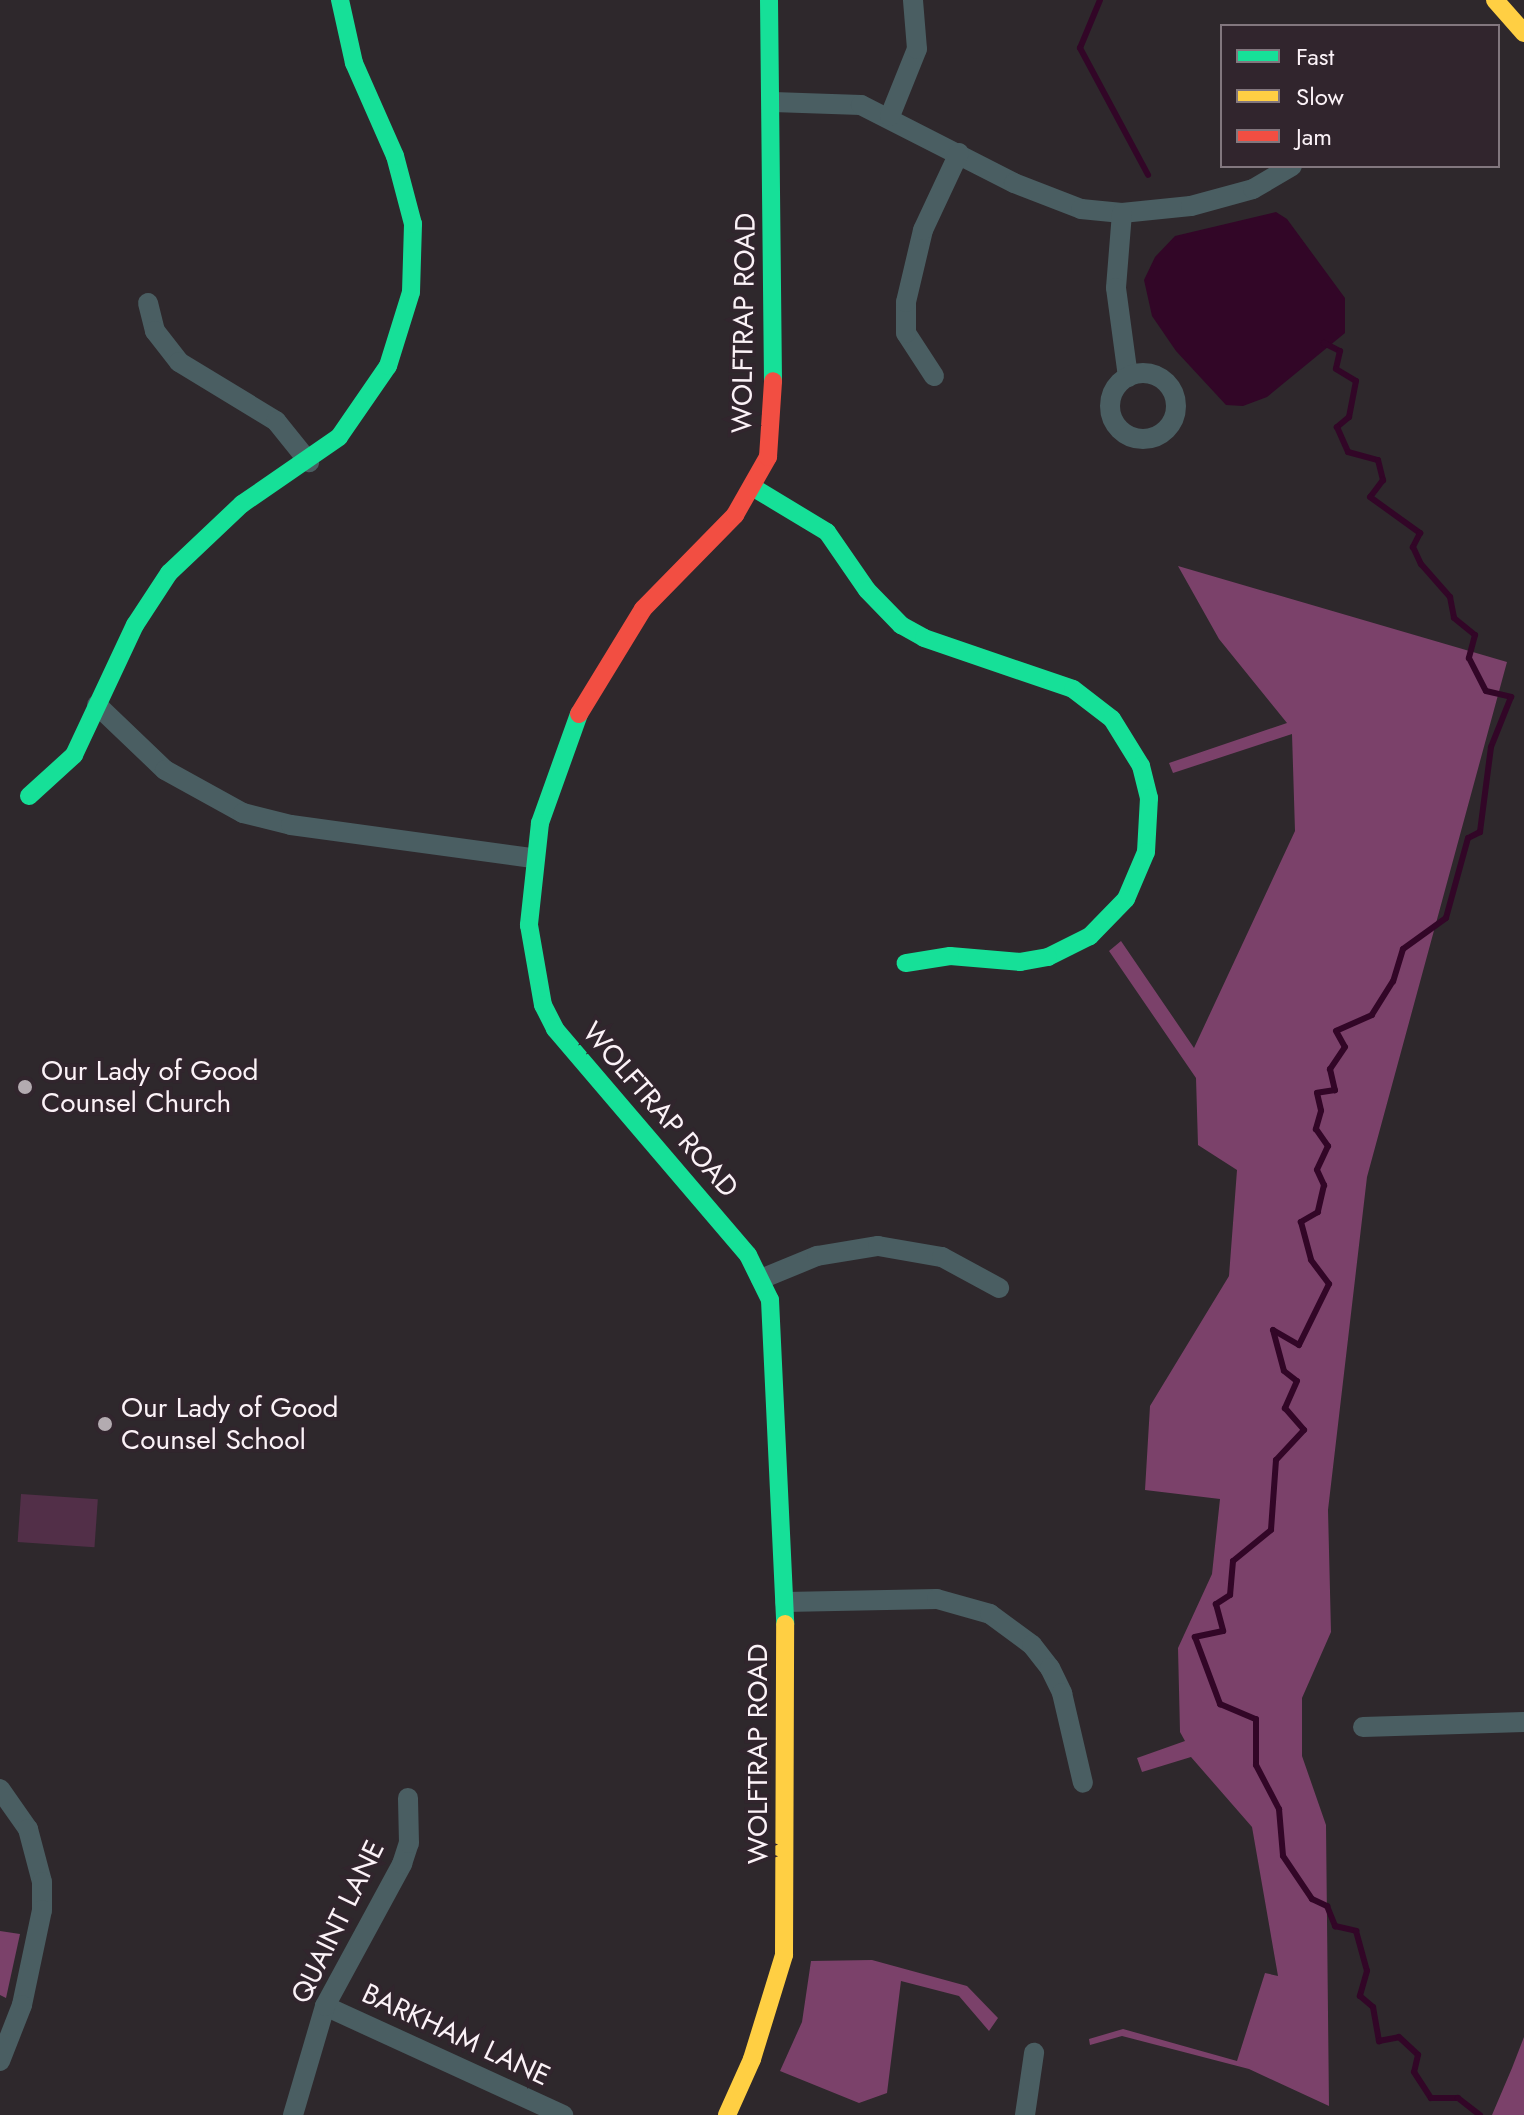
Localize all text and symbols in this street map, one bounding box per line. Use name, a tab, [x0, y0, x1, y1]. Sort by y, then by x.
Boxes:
legend	[1220, 24, 1500, 168]
text: Fast	[1296, 39, 1334, 74]
text: Slow	[1296, 79, 1344, 114]
text: Jam	[1296, 119, 1332, 154]
street label: WOLFTRAP ROAD	[725, 212, 763, 434]
street label: WOLFTRAP ROAD	[575, 1016, 745, 1204]
place label: Our Lady of Good Counsel Church	[41, 1054, 259, 1120]
marker: Our Lady of Good Counsel Church	[16, 1078, 34, 1096]
place label: Our Lady of Good Counsel School	[121, 1391, 339, 1457]
marker: Our Lady of Good Counsel School	[96, 1415, 114, 1433]
street label: WOLFTRAP ROAD	[741, 1644, 775, 1864]
street label: QUAINT LANE	[284, 1835, 392, 2009]
street label: BARKHAM LANE	[357, 1977, 555, 2093]

